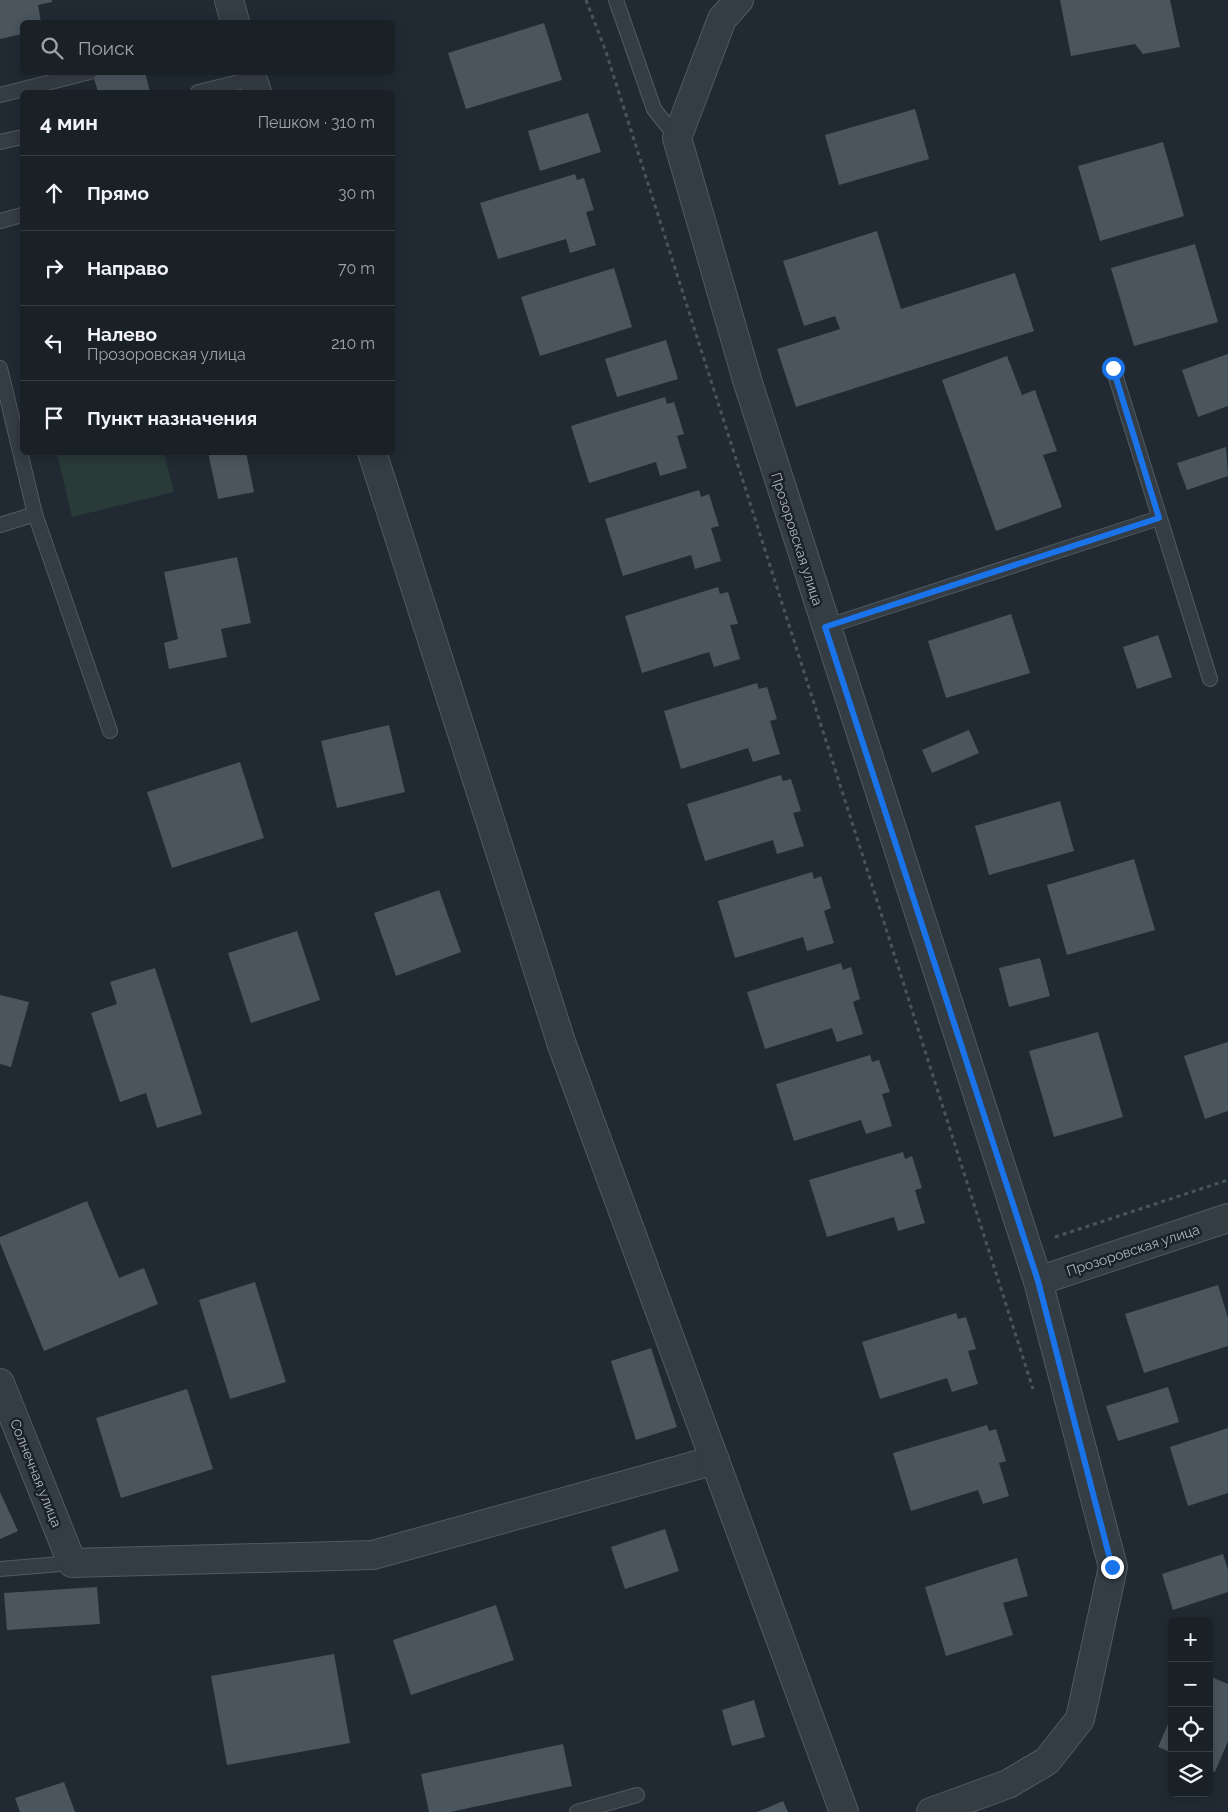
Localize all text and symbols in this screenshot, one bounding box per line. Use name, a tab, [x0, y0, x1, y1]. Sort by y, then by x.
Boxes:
search box	[20, 20, 395, 75]
icon: search	[38, 34, 66, 62]
text: Поиск	[78, 37, 134, 59]
text: 4 мин	[40, 110, 98, 135]
text: Пешком · 310 m	[258, 113, 375, 132]
icon: ahead	[40, 179, 68, 207]
text: Прямо	[87, 182, 149, 204]
text: 30 m	[338, 184, 375, 203]
icon: right	[40, 254, 68, 282]
text: Направо	[87, 257, 168, 279]
text: 70 m	[338, 259, 375, 278]
text: Налево	[87, 323, 157, 345]
icon: left	[40, 329, 68, 357]
text: 210 m	[331, 334, 375, 353]
text: Прозоровская улица	[87, 345, 246, 364]
route start	[1102, 357, 1125, 380]
icon: arrive	[40, 404, 68, 432]
text: Пункт назначения	[87, 407, 257, 429]
street label: Прозоровская улица	[768, 471, 826, 607]
street label: Прозоровская улица	[1065, 1221, 1201, 1279]
street label: Солнечная улица	[7, 1417, 65, 1529]
route end	[1101, 1556, 1124, 1579]
map controls	[1168, 1617, 1213, 1797]
button: +	[1168, 1617, 1213, 1662]
button: −	[1168, 1662, 1213, 1707]
button: locate	[1168, 1707, 1213, 1752]
button: layers	[1168, 1752, 1213, 1797]

